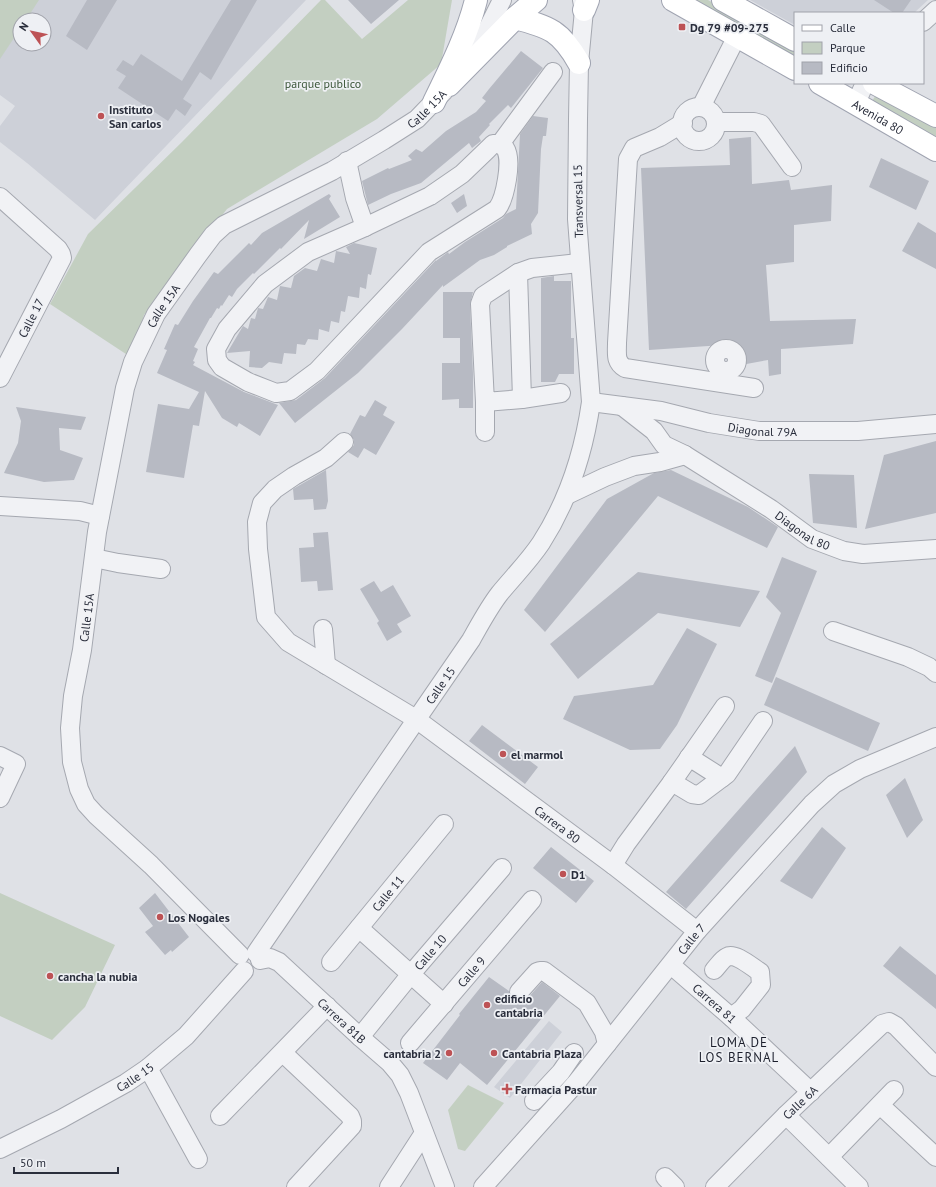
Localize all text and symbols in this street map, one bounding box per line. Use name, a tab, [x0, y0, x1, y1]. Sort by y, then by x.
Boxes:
north arrow	[12, 12, 52, 52]
legend	[794, 12, 924, 84]
text: N	[16, 20, 31, 33]
place label: Dg 79 #09-275	[690, 20, 769, 35]
text: Calle	[830, 20, 856, 35]
marker: Dg 79 #09-275	[677, 22, 687, 32]
text: Parque	[830, 40, 865, 55]
text: Edificio	[830, 60, 868, 75]
park label: parque publico	[285, 76, 361, 91]
street label: Calle 15A	[404, 86, 449, 131]
street label: Avenida 80	[850, 96, 907, 137]
place label: Instituto San carlos	[109, 102, 161, 131]
marker: Instituto San carlos	[96, 111, 106, 121]
street label: Transversal 15	[570, 164, 586, 238]
street label: Calle 15A	[143, 281, 183, 330]
street label: Calle 17	[15, 296, 47, 340]
street label: Diagonal 79A	[727, 419, 797, 439]
street label: Diagonal 80	[772, 507, 833, 553]
street label: Calle 15A	[76, 592, 97, 643]
street label: Calle 15	[422, 664, 458, 707]
place label: el marmol	[511, 747, 564, 762]
marker: el marmol	[498, 749, 508, 759]
street label: Carrera 80	[532, 802, 584, 846]
place label: D1	[571, 867, 586, 882]
marker: D1	[558, 869, 568, 879]
street label: Calle 11	[368, 872, 407, 914]
place label: Los Nogales	[168, 910, 230, 925]
marker: Los Nogales	[155, 912, 165, 922]
street label: Calle 7	[674, 920, 708, 957]
street label: Calle 10	[410, 931, 450, 973]
street label: Calle 9	[454, 953, 488, 990]
place label: cancha la nubia	[58, 969, 138, 984]
marker: cancha la nubia	[45, 971, 55, 981]
street label: Carrera 81	[690, 980, 740, 1026]
place label: edificio cantabria	[495, 991, 543, 1020]
street label: Carrera 81B	[315, 994, 369, 1046]
marker: edificio cantabria	[482, 1000, 492, 1010]
district label: LOMA DE LOS BERNAL	[699, 1034, 779, 1066]
place label: cantabria 2	[384, 1046, 441, 1061]
place label: Cantabria Plaza	[502, 1046, 582, 1061]
marker: cantabria 2	[444, 1048, 454, 1058]
marker: Cantabria Plaza	[489, 1048, 499, 1058]
street label: Calle 15	[113, 1059, 157, 1095]
place label: Farmacia Pastur	[515, 1082, 597, 1097]
street label: Calle 6A	[779, 1082, 820, 1122]
marker: Farmacia Pastur	[502, 1084, 512, 1094]
scale bar	[14, 1149, 118, 1175]
text: 50 m	[20, 1155, 46, 1170]

